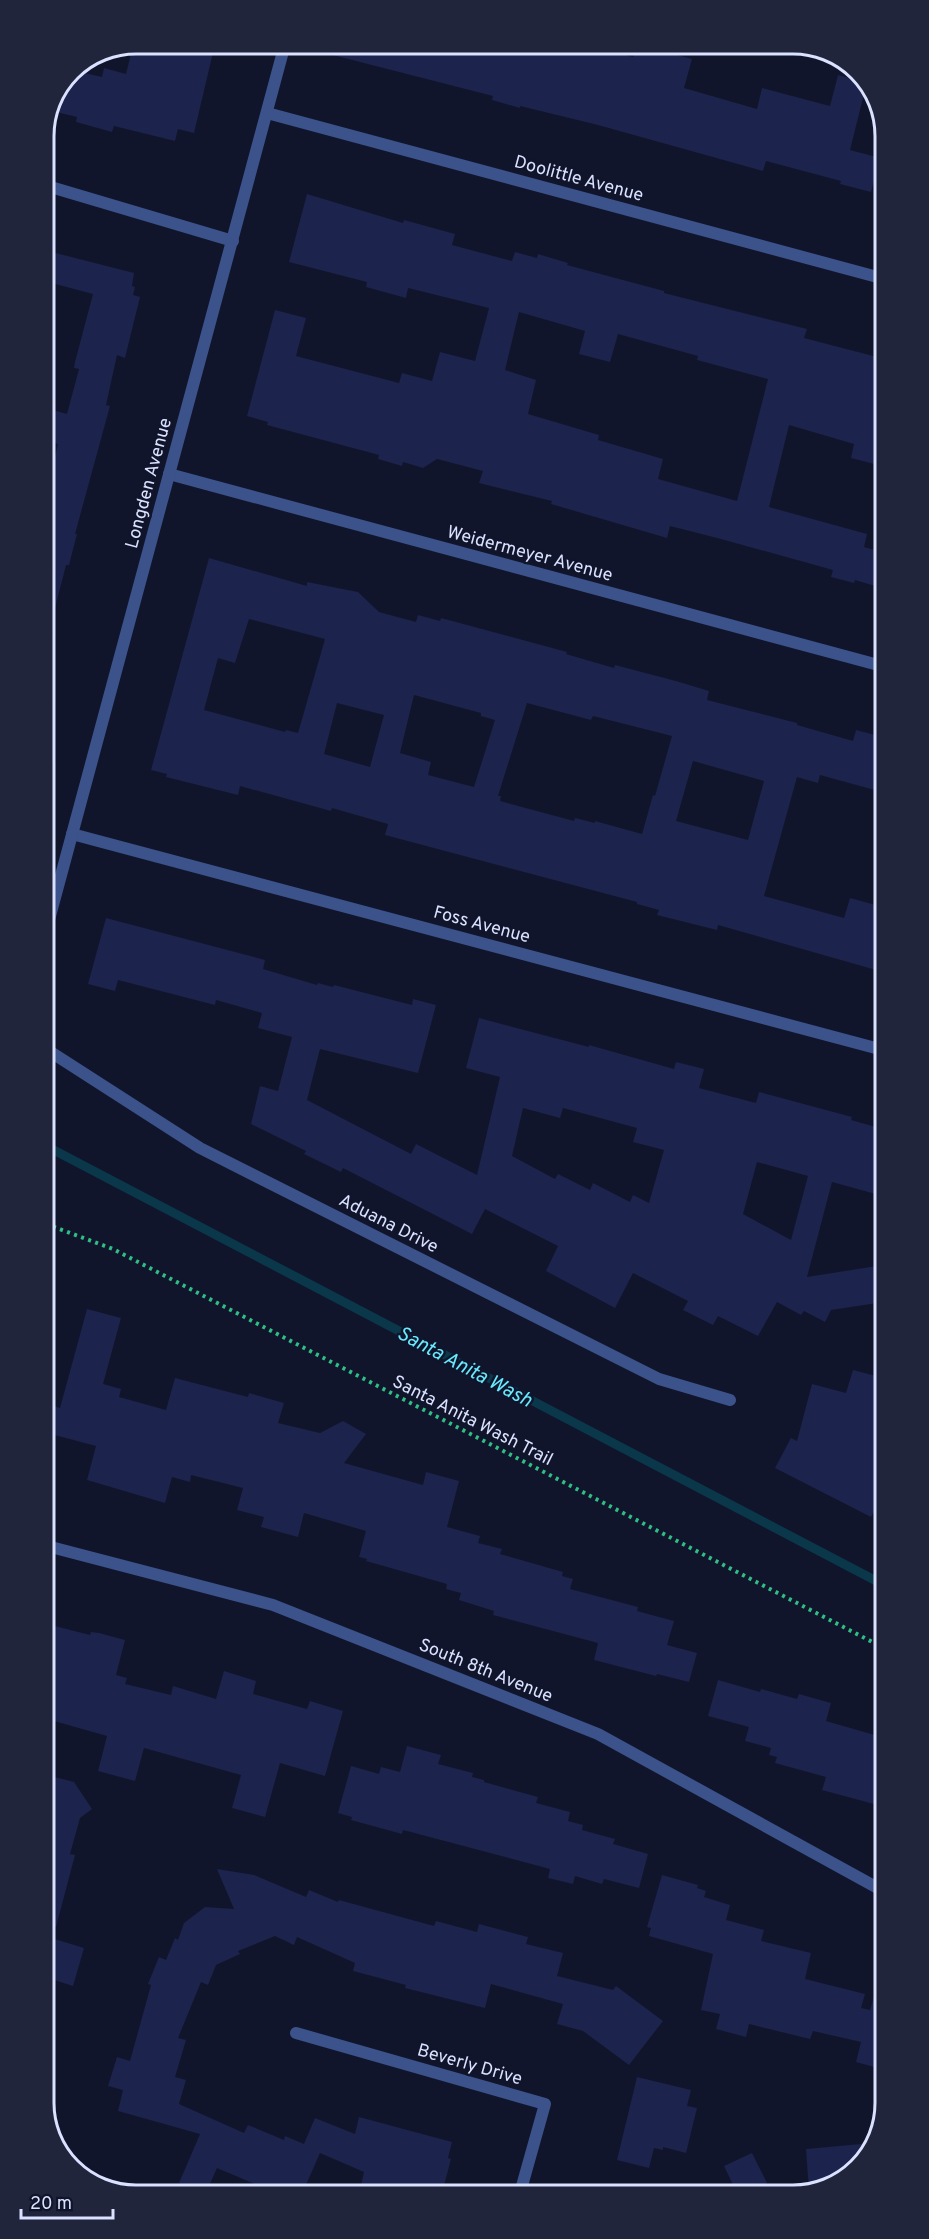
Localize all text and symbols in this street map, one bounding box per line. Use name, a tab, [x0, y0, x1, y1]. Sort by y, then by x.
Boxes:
street label: Doolittle Avenue	[511, 151, 646, 208]
street label: Longden Avenue	[121, 416, 178, 551]
street label: Weidermeyer Avenue	[444, 521, 615, 588]
street label: Foss Avenue	[431, 902, 532, 949]
street label: Aduana Drive	[335, 1189, 442, 1259]
water label: Santa Anita Wash	[392, 1321, 536, 1414]
street label: Santa Anita Wash Trail	[388, 1371, 557, 1472]
street label: South 8th Avenue	[415, 1634, 556, 1709]
street label: Beverly Drive	[414, 2039, 525, 2091]
scale bar	[21, 2182, 112, 2220]
text: 20 m	[30, 2193, 72, 2216]

